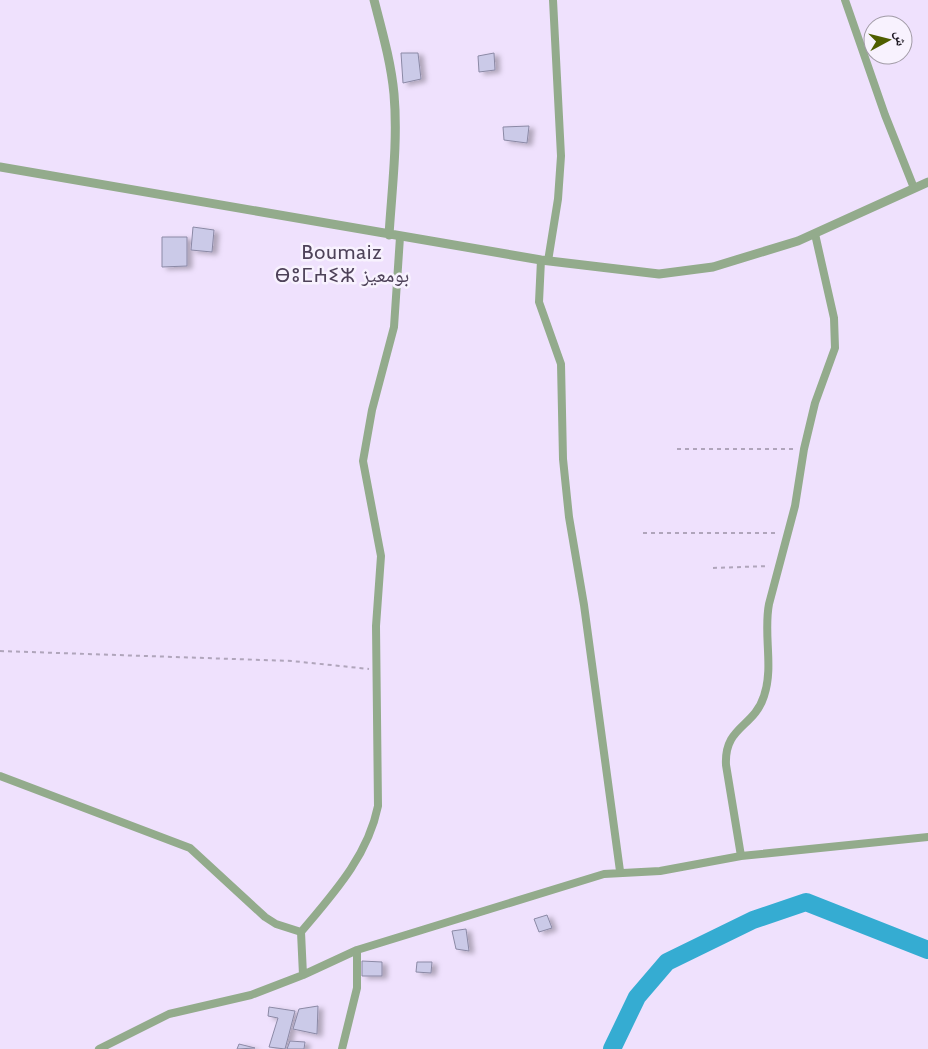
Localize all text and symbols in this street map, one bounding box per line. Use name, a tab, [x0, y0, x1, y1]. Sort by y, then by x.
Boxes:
north arrow	[863, 15, 913, 65]
text: ش	[891, 30, 911, 47]
district label: Boumaiz ⴱⵓⵎⵄⵉⵣ بومعيز	[275, 240, 409, 287]

